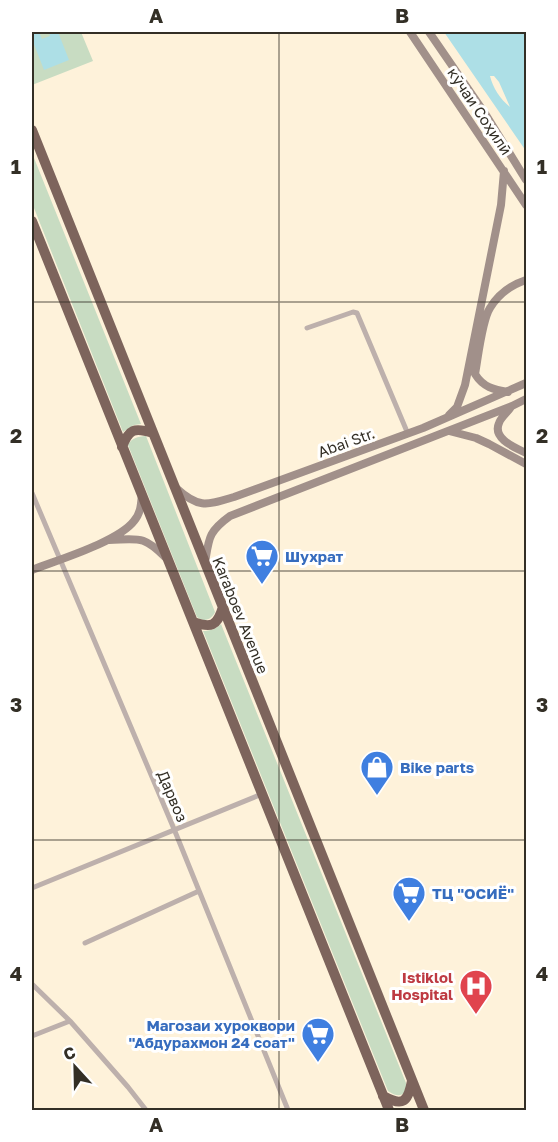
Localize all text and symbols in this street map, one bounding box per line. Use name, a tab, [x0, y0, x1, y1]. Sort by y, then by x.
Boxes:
text: A	[149, 3, 163, 27]
text: B	[395, 3, 409, 27]
street label: кӯчаи Соҳилӣ	[444, 64, 516, 158]
text: 1	[11, 154, 21, 178]
text: 1	[537, 154, 547, 178]
text: 2	[10, 423, 22, 447]
street label: Abai Str.	[315, 423, 377, 461]
text: 2	[536, 423, 548, 447]
supermarket icon: Шухрат	[244, 538, 280, 585]
place label: Шухрат	[285, 547, 344, 565]
street label: Karaboev Avenue	[209, 554, 273, 676]
text: 3	[10, 692, 22, 716]
text: 3	[536, 692, 548, 716]
shop icon: Bike parts	[359, 749, 395, 796]
place label: Bike parts	[400, 758, 474, 776]
street label: Дарвоз	[154, 768, 192, 824]
supermarket icon: ТЦ "ОСИЁ"	[391, 875, 427, 922]
place label: ТЦ "ОСИЁ"	[432, 884, 514, 902]
text: 4	[10, 961, 22, 985]
text: 4	[536, 961, 548, 985]
place label: Istiklol Hospital	[391, 968, 453, 1003]
hospital icon: Istiklol Hospital	[458, 968, 494, 1015]
place label: Магозаи хуроквори "Абдурахмон 24 соат"	[128, 1016, 295, 1051]
supermarket icon: Магозаи хуроквори "Абдурахмон 24 соат"	[300, 1016, 336, 1063]
north arrow	[45, 1037, 105, 1097]
text: С	[60, 1042, 78, 1064]
text: A	[149, 1112, 163, 1136]
text: B	[395, 1112, 409, 1136]

